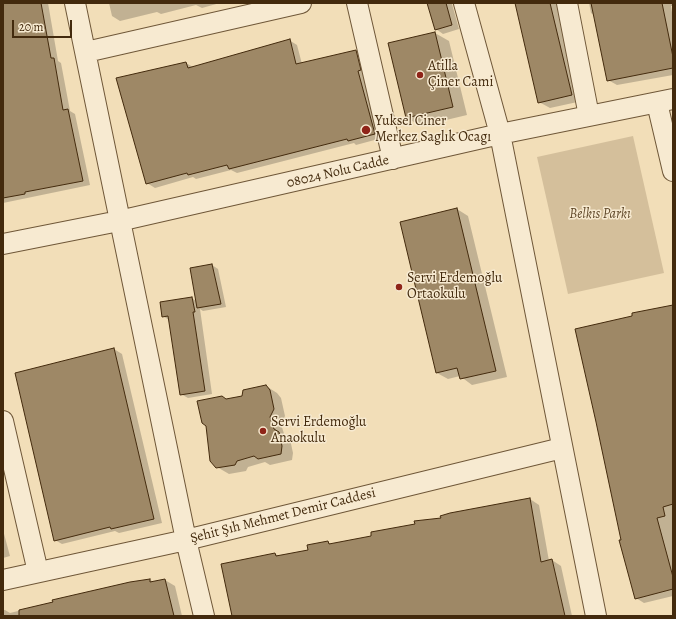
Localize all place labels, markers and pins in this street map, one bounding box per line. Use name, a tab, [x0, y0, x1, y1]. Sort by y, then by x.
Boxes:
place label: Atilla Çiner Cami	[428, 59, 493, 92]
marker: Atilla Çiner Cami	[415, 70, 425, 80]
place label: Yuksel Ciner Merkez Saglık Ocagı	[375, 114, 491, 146]
marker: Yuksel Ciner Merkez Saglık Ocagı	[360, 124, 372, 136]
place label: Servi Erdemoğlu Ortaokulu	[407, 271, 502, 304]
marker: Servi Erdemoğlu Ortaokulu	[394, 282, 404, 292]
place label: Servi Erdemoğlu Anaokulu	[271, 415, 366, 448]
marker: Servi Erdemoğlu Anaokulu	[258, 426, 268, 436]

